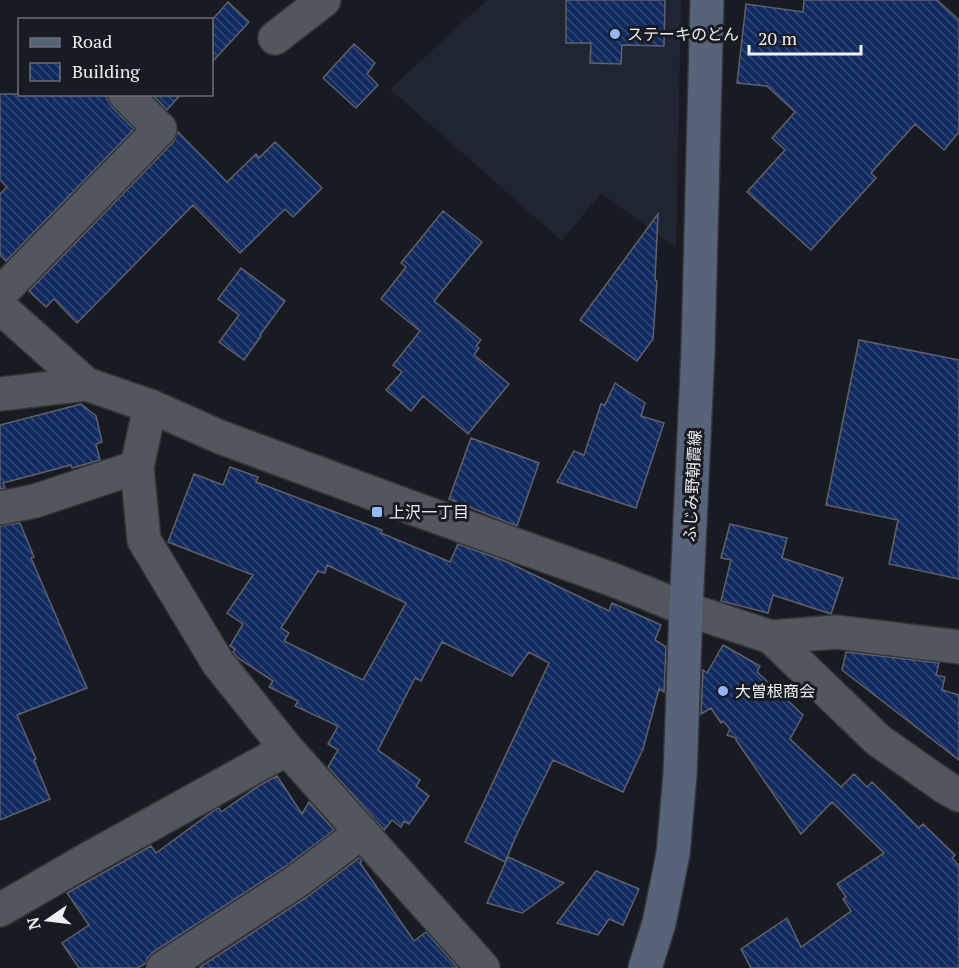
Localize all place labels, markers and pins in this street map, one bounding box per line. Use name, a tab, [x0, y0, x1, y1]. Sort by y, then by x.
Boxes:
place label: ステーキのどん	[627, 23, 739, 45]
marker: ステーキのどん	[608, 27, 622, 41]
place label: 上沢一丁目	[389, 501, 469, 523]
marker: 上沢一丁目	[370, 505, 384, 519]
place label: 大曽根商会	[735, 680, 815, 702]
marker: 大曽根商会	[716, 684, 730, 698]

